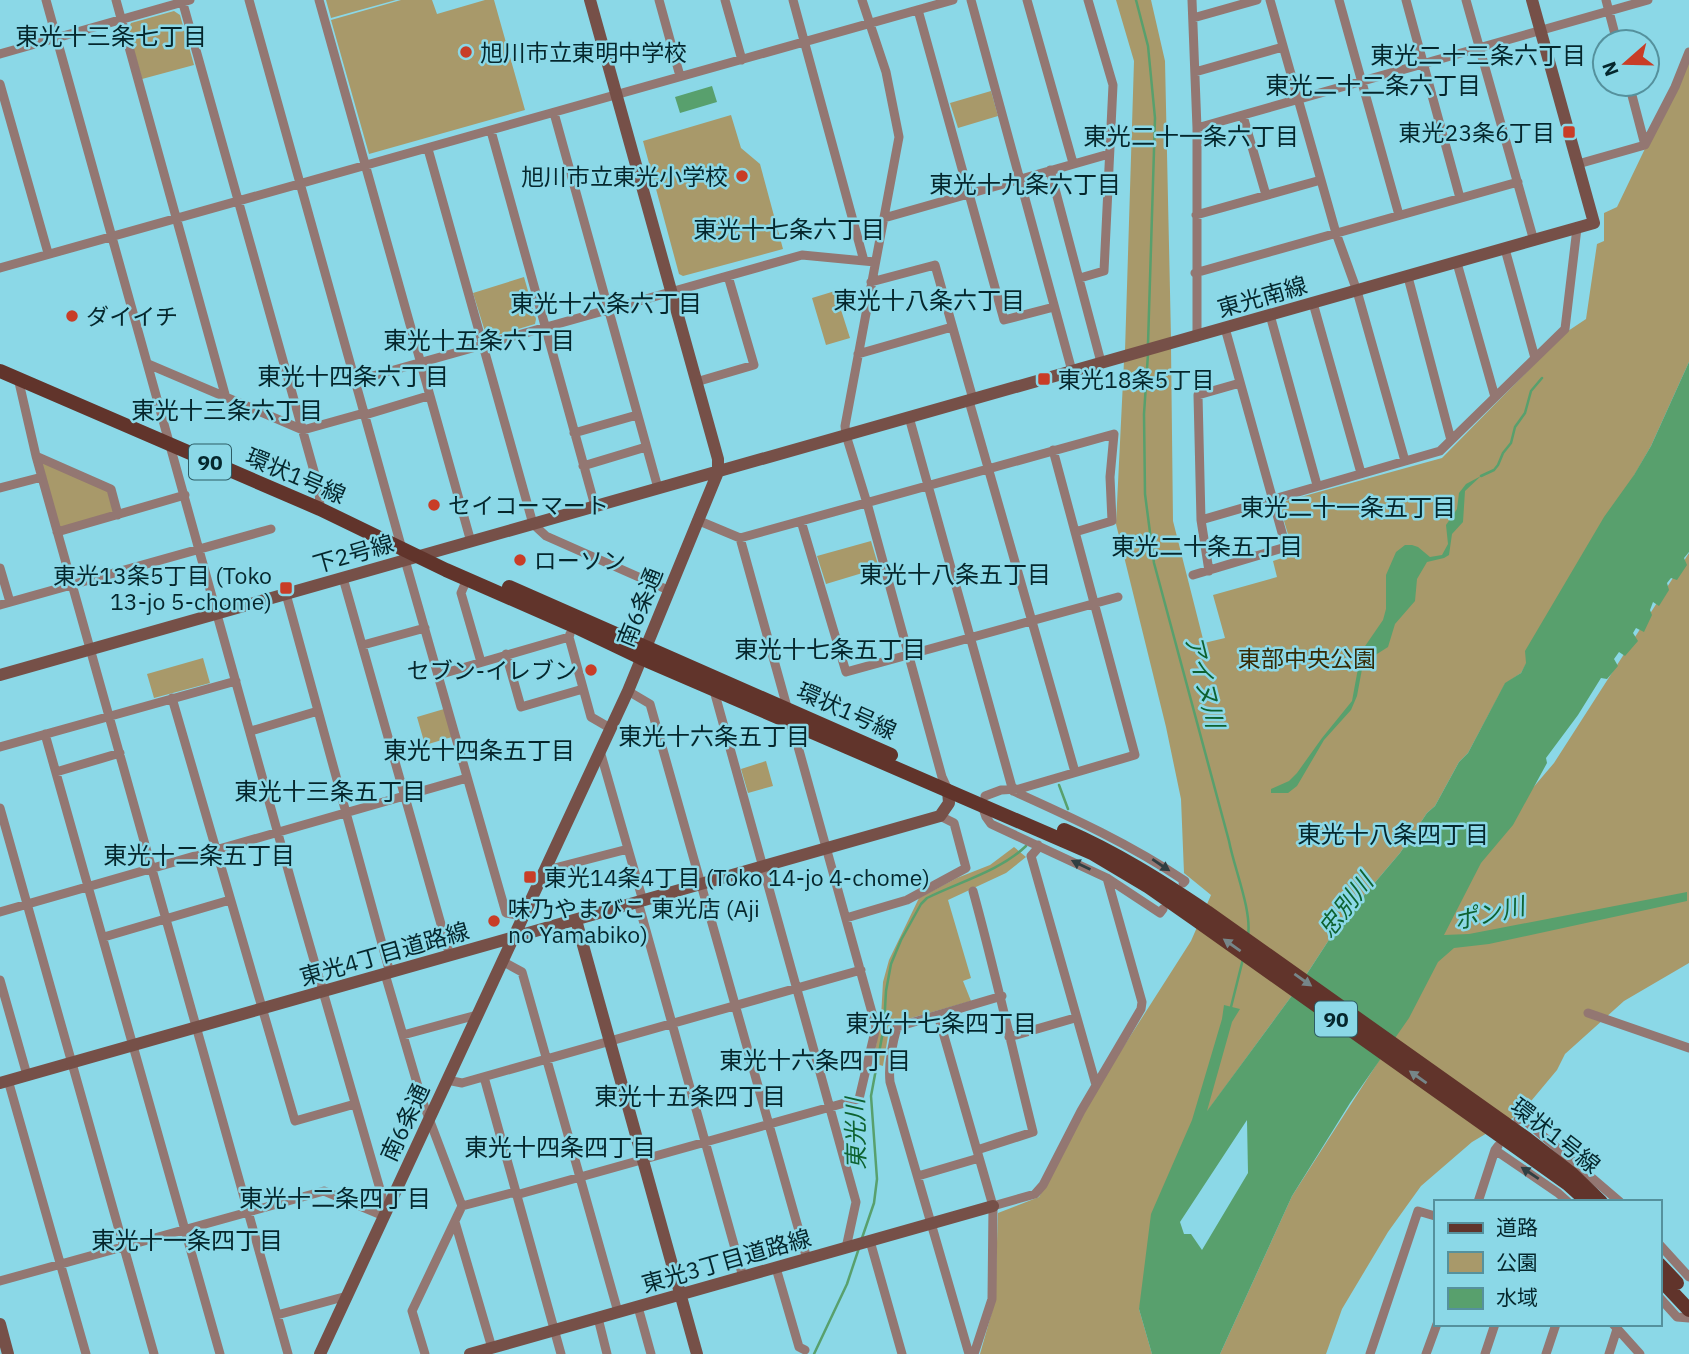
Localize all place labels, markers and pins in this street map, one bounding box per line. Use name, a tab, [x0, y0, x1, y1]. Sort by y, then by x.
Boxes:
place label: 旭川市立東明中学校	[480, 37, 687, 67]
marker: 旭川市立東明中学校	[458, 44, 474, 60]
place label: 東光23条6丁目	[1399, 117, 1555, 147]
marker: 東光23条6丁目	[1561, 124, 1577, 140]
place label: 旭川市立東光小学校	[521, 161, 728, 191]
marker: 旭川市立東光小学校	[734, 168, 750, 184]
place label: ダイイチ	[86, 301, 178, 331]
marker: ダイイチ	[64, 308, 80, 324]
place label: 東光18条5丁目	[1058, 364, 1214, 394]
marker: 東光18条5丁目	[1036, 371, 1052, 387]
place label: セイコーマート	[448, 490, 609, 520]
marker: セイコーマート	[426, 497, 442, 513]
place label: ローソン	[534, 545, 626, 575]
marker: ローソン	[512, 552, 528, 568]
place label: 東光13条5丁目 (Toko 13-jo 5-chome)	[53, 560, 272, 616]
marker: 東光13条5丁目 (Toko 13-jo 5-chome)	[278, 580, 294, 596]
place label: セブン-イレブン	[407, 655, 577, 685]
marker: セブン-イレブン	[583, 662, 599, 678]
place label: 東光14条4丁目 (Toko 14-jo 4-chome)	[544, 862, 930, 892]
marker: 東光14条4丁目 (Toko 14-jo 4-chome)	[522, 869, 538, 885]
place label: 味乃やまびこ 東光店 (Aji no Yamabiko)	[508, 893, 760, 949]
marker: 味乃やまびこ 東光店 (Aji no Yamabiko)	[486, 913, 502, 929]

